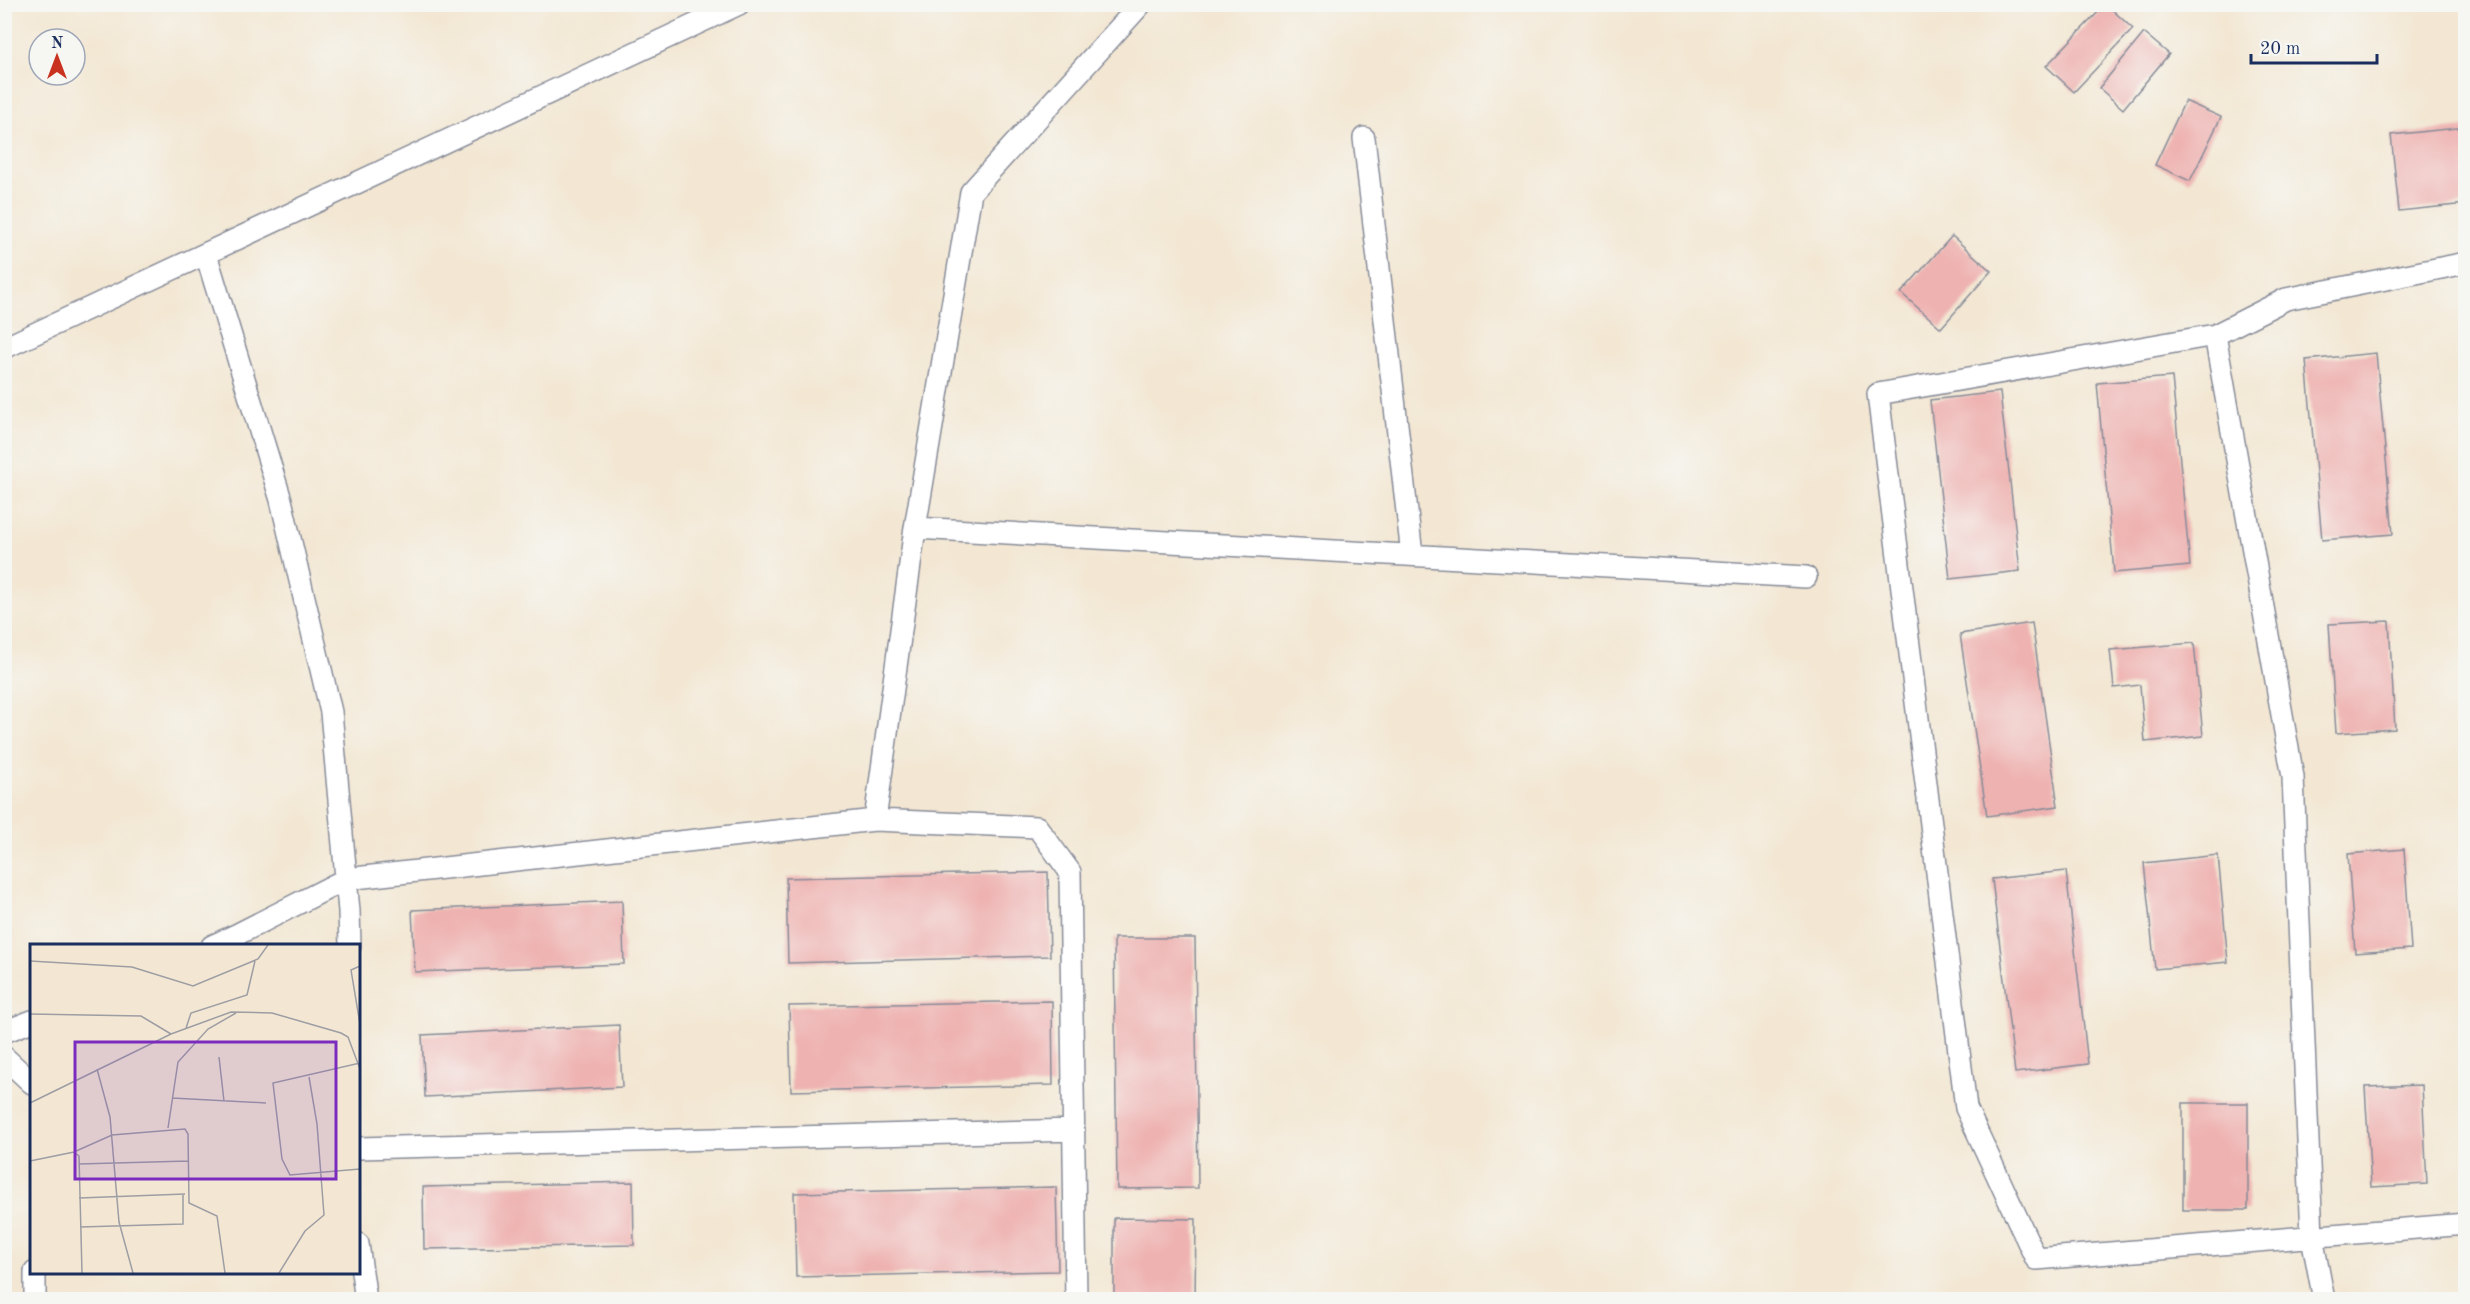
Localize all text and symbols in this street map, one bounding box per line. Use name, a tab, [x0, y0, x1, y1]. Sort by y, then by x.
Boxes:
north arrow	[27, 27, 87, 87]
scale bar	[2251, 27, 2377, 65]
text: N	[51, 36, 64, 52]
text: 20 m	[2260, 40, 2300, 58]
inset map	[30, 944, 360, 1274]

